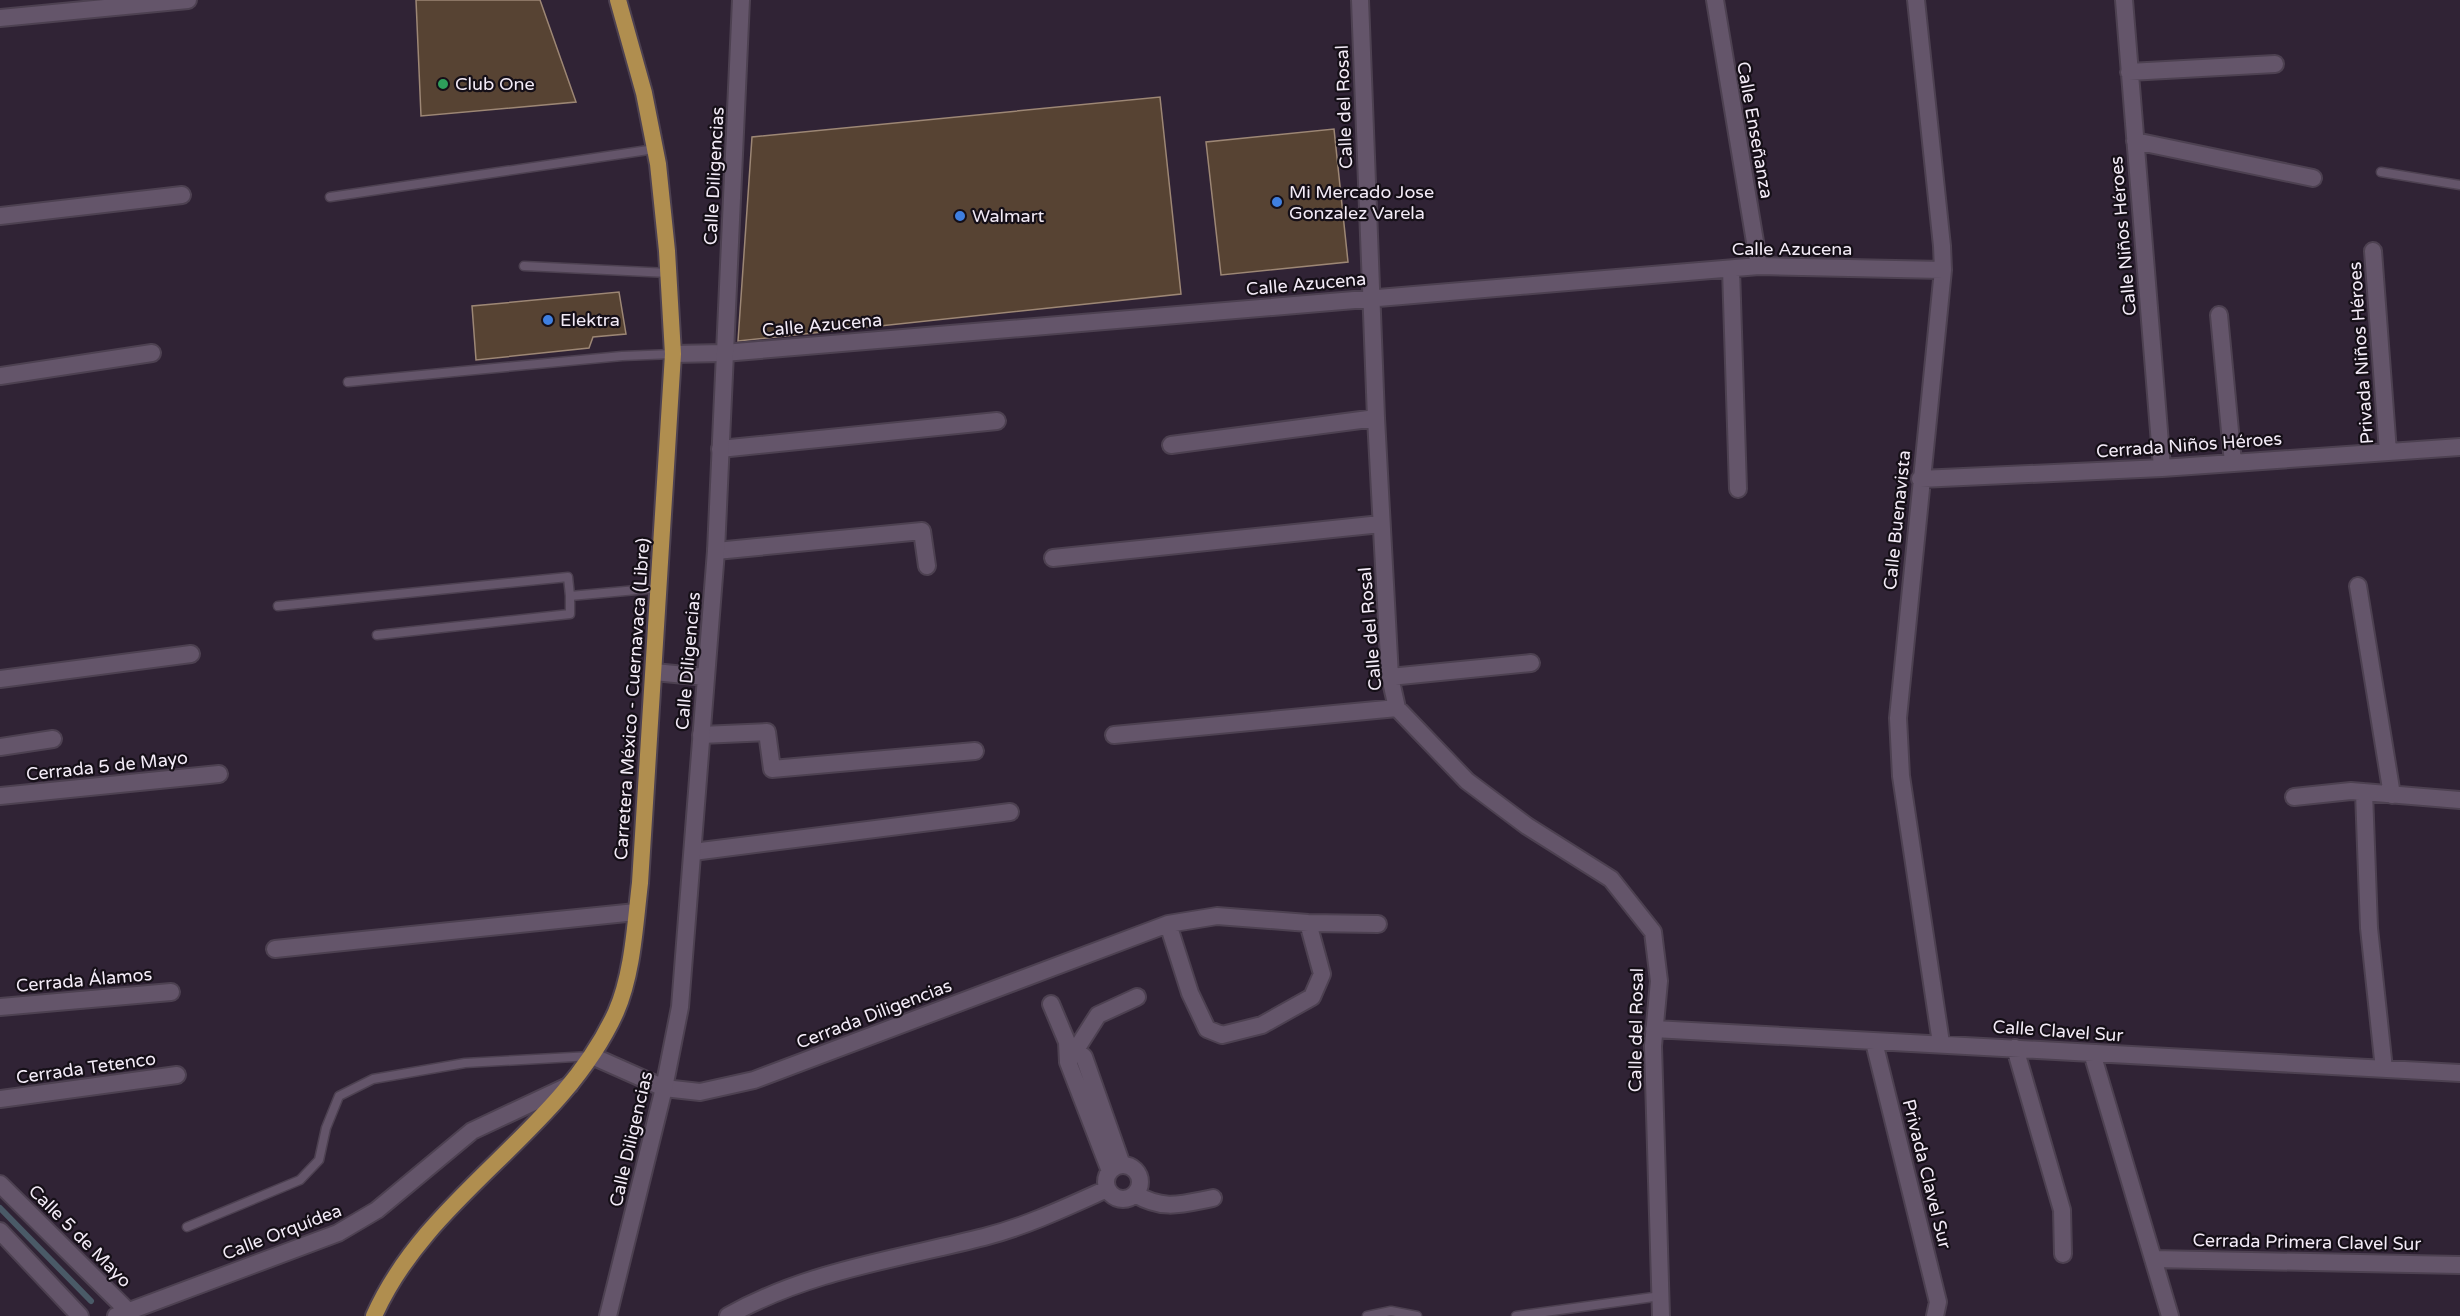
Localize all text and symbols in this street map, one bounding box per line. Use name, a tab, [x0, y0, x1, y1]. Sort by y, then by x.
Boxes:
street label: Calle del Rosal	[1331, 45, 1357, 169]
street label: Calle Enseñanza	[1732, 60, 1778, 200]
place label: Club One	[455, 73, 535, 95]
marker: Club One	[436, 77, 450, 91]
street label: Calle Diligencias	[699, 106, 729, 246]
street label: Calle Niños Héroes	[2105, 155, 2141, 317]
place label: Mi Mercado Jose Gonzalez Varela	[1289, 181, 1434, 224]
marker: Mi Mercado Jose Gonzalez Varela	[1270, 195, 1284, 209]
place label: Walmart	[972, 205, 1045, 227]
marker: Walmart	[953, 209, 967, 223]
street label: Calle Azucena	[1732, 238, 1852, 260]
street label: Privada Niños Héroes	[2344, 261, 2378, 445]
street label: Calle Azucena	[1245, 268, 1367, 300]
place label: Elektra	[560, 309, 620, 331]
street label: Calle Azucena	[761, 309, 883, 341]
marker: Elektra	[541, 313, 555, 327]
street label: Cerrada Niños Héroes	[2095, 428, 2283, 462]
street label: Calle Buenavista	[1879, 449, 1915, 591]
street label: Carretera México - Cuernavaca (Libre)	[610, 537, 654, 861]
street label: Calle del Rosal	[1354, 566, 1386, 692]
street label: Calle Diligencias	[671, 591, 705, 731]
street label: Cerrada 5 de Mayo	[25, 747, 189, 785]
street label: Cerrada Álamos	[15, 963, 153, 997]
street label: Calle del Rosal	[1624, 968, 1648, 1092]
street label: Cerrada Diligencias	[793, 974, 955, 1054]
street label: Calle Clavel Sur	[1992, 1015, 2124, 1047]
street label: Cerrada Tetenco	[15, 1047, 157, 1089]
street label: Calle Diligencias	[605, 1069, 657, 1209]
street label: Privada Clavel Sur	[1898, 1097, 1956, 1251]
street label: Calle 5 de Mayo	[24, 1180, 136, 1292]
street label: Calle Orquídea	[219, 1199, 345, 1265]
street label: Cerrada Primera Clavel Sur	[2192, 1229, 2422, 1255]

